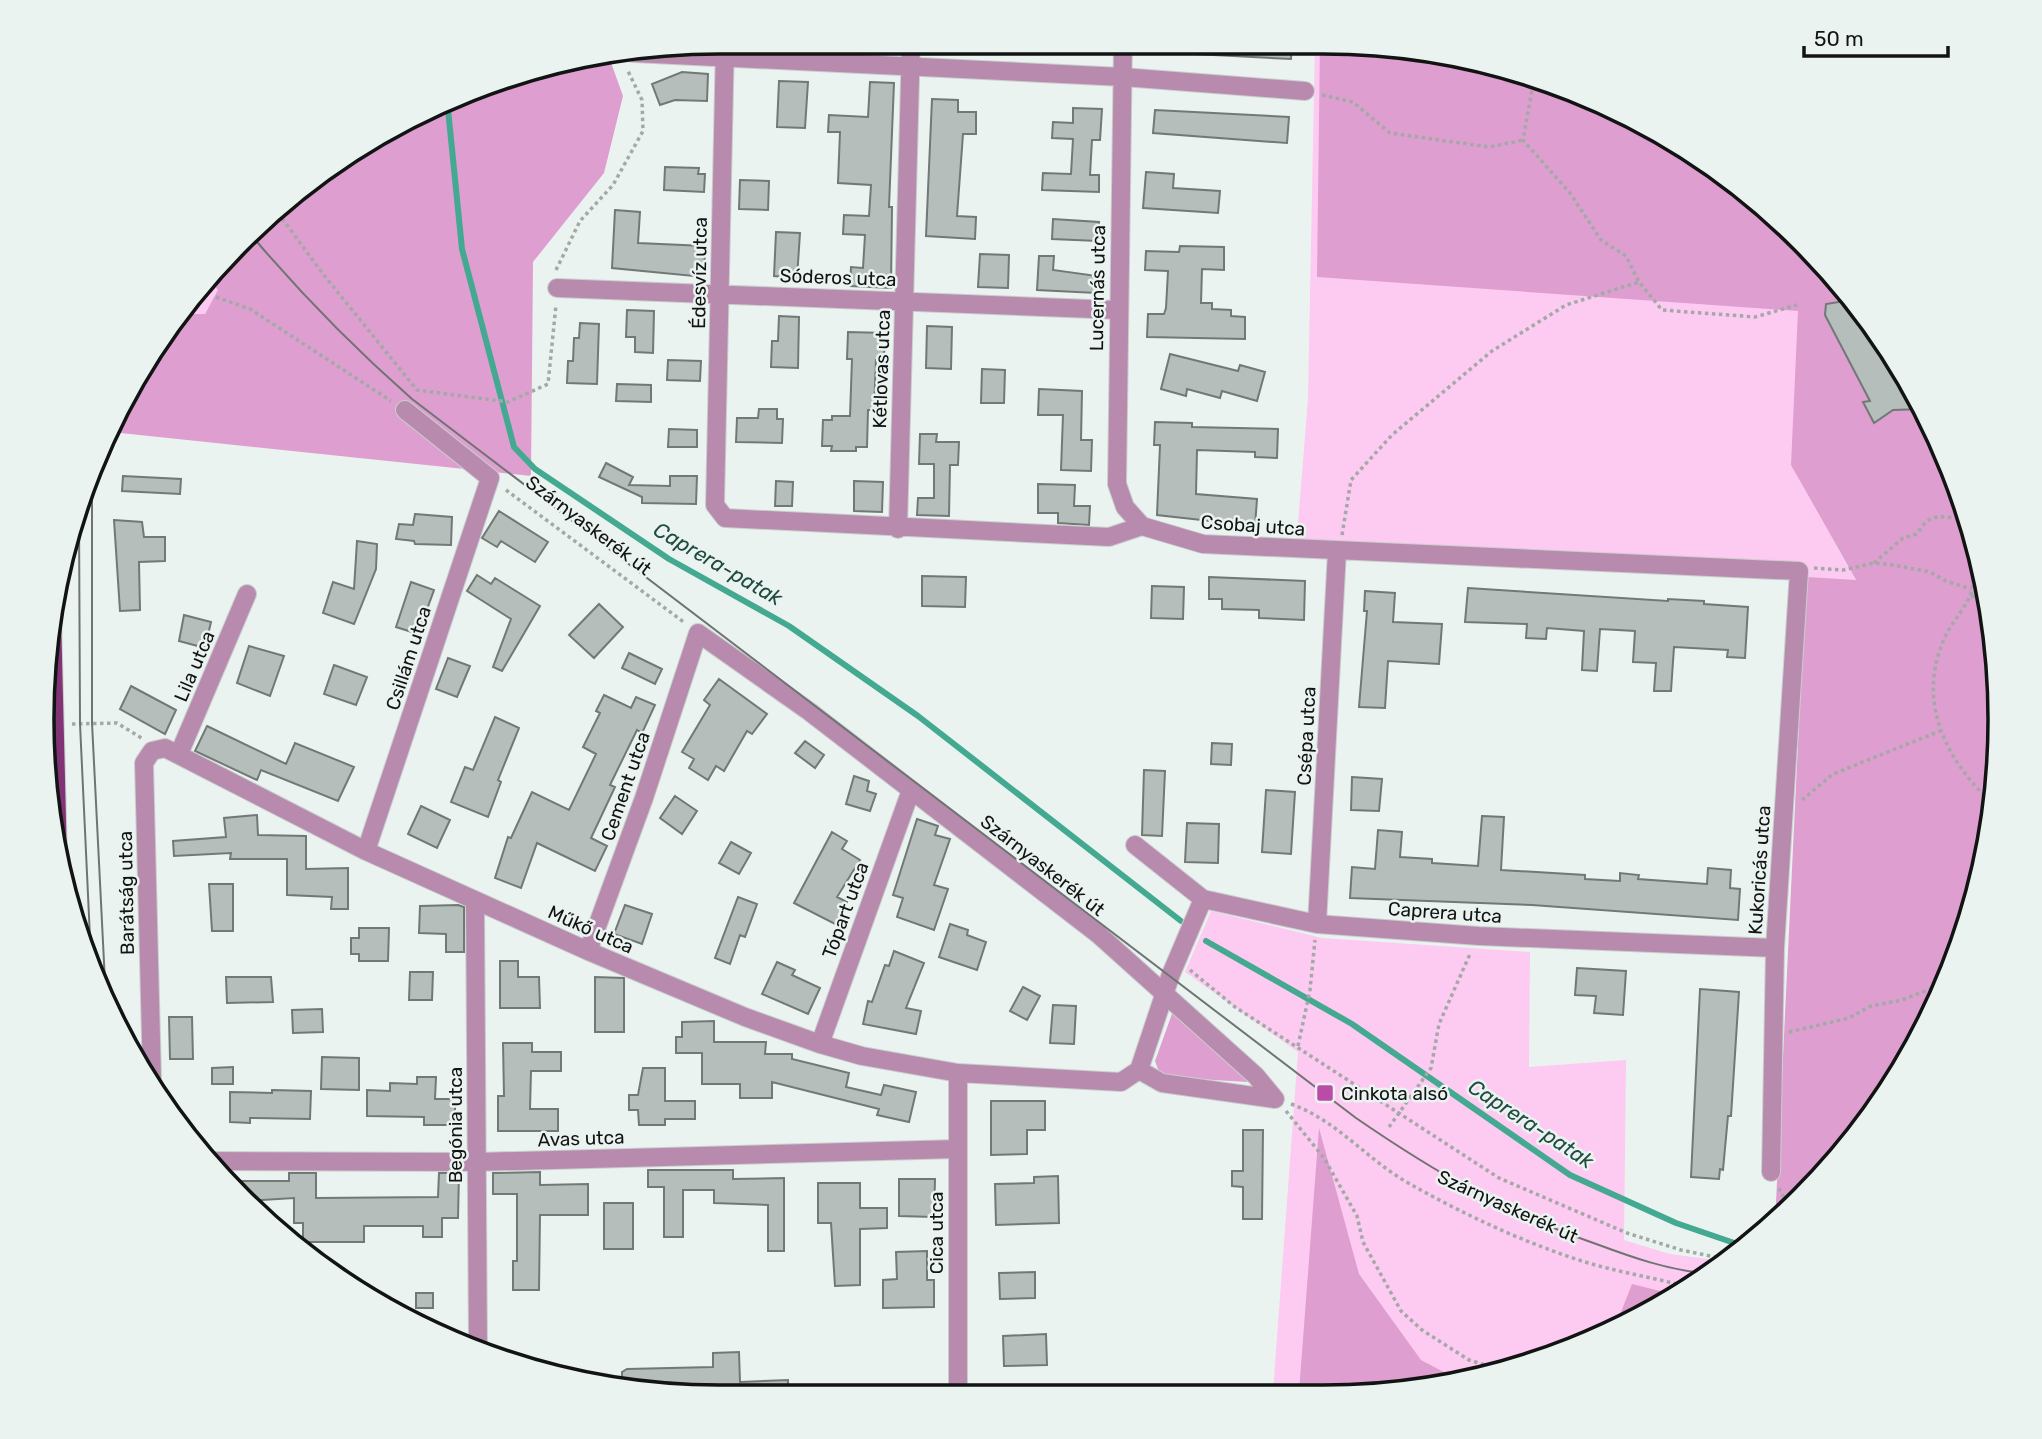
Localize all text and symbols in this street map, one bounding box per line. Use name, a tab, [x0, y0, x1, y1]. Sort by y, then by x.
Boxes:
scale bar	[1804, 14, 1948, 58]
text: 50 m	[1814, 26, 1864, 51]
street label: Édesvíz utca	[687, 217, 712, 329]
street label: Lucernás utca	[1085, 225, 1110, 351]
street label: Sóderos utca	[779, 264, 897, 291]
street label: Kétlovas utca	[868, 309, 895, 429]
street label: Szárnyaskerék út	[521, 471, 657, 581]
street label: Csobaj utca	[1200, 510, 1306, 541]
water label: Caprera-patak	[649, 517, 788, 611]
street label: Csillám utca	[381, 603, 436, 713]
street label: Lila utca	[169, 627, 220, 705]
street label: Csépa utca	[1292, 686, 1321, 786]
street label: Cement utca	[596, 728, 655, 844]
street label: Kukoricás utca	[1744, 805, 1775, 936]
street label: Szárnyaskerék út	[976, 810, 1110, 921]
street label: Barátság utca	[114, 831, 139, 955]
street label: Tópart utca	[817, 859, 874, 962]
street label: Caprera utca	[1387, 897, 1503, 928]
street label: Műkő utca	[544, 900, 637, 959]
street label: Begónia utca	[444, 1067, 467, 1183]
water label: Caprera-patak	[1464, 1074, 1600, 1174]
place label: Cinkota alsó	[1341, 1082, 1448, 1105]
marker: Cinkota alsó	[1315, 1083, 1335, 1103]
street label: Avas utca	[537, 1125, 625, 1152]
street label: Szárnyaskerék út	[1434, 1165, 1582, 1248]
street label: Cica utca	[925, 1192, 948, 1274]

